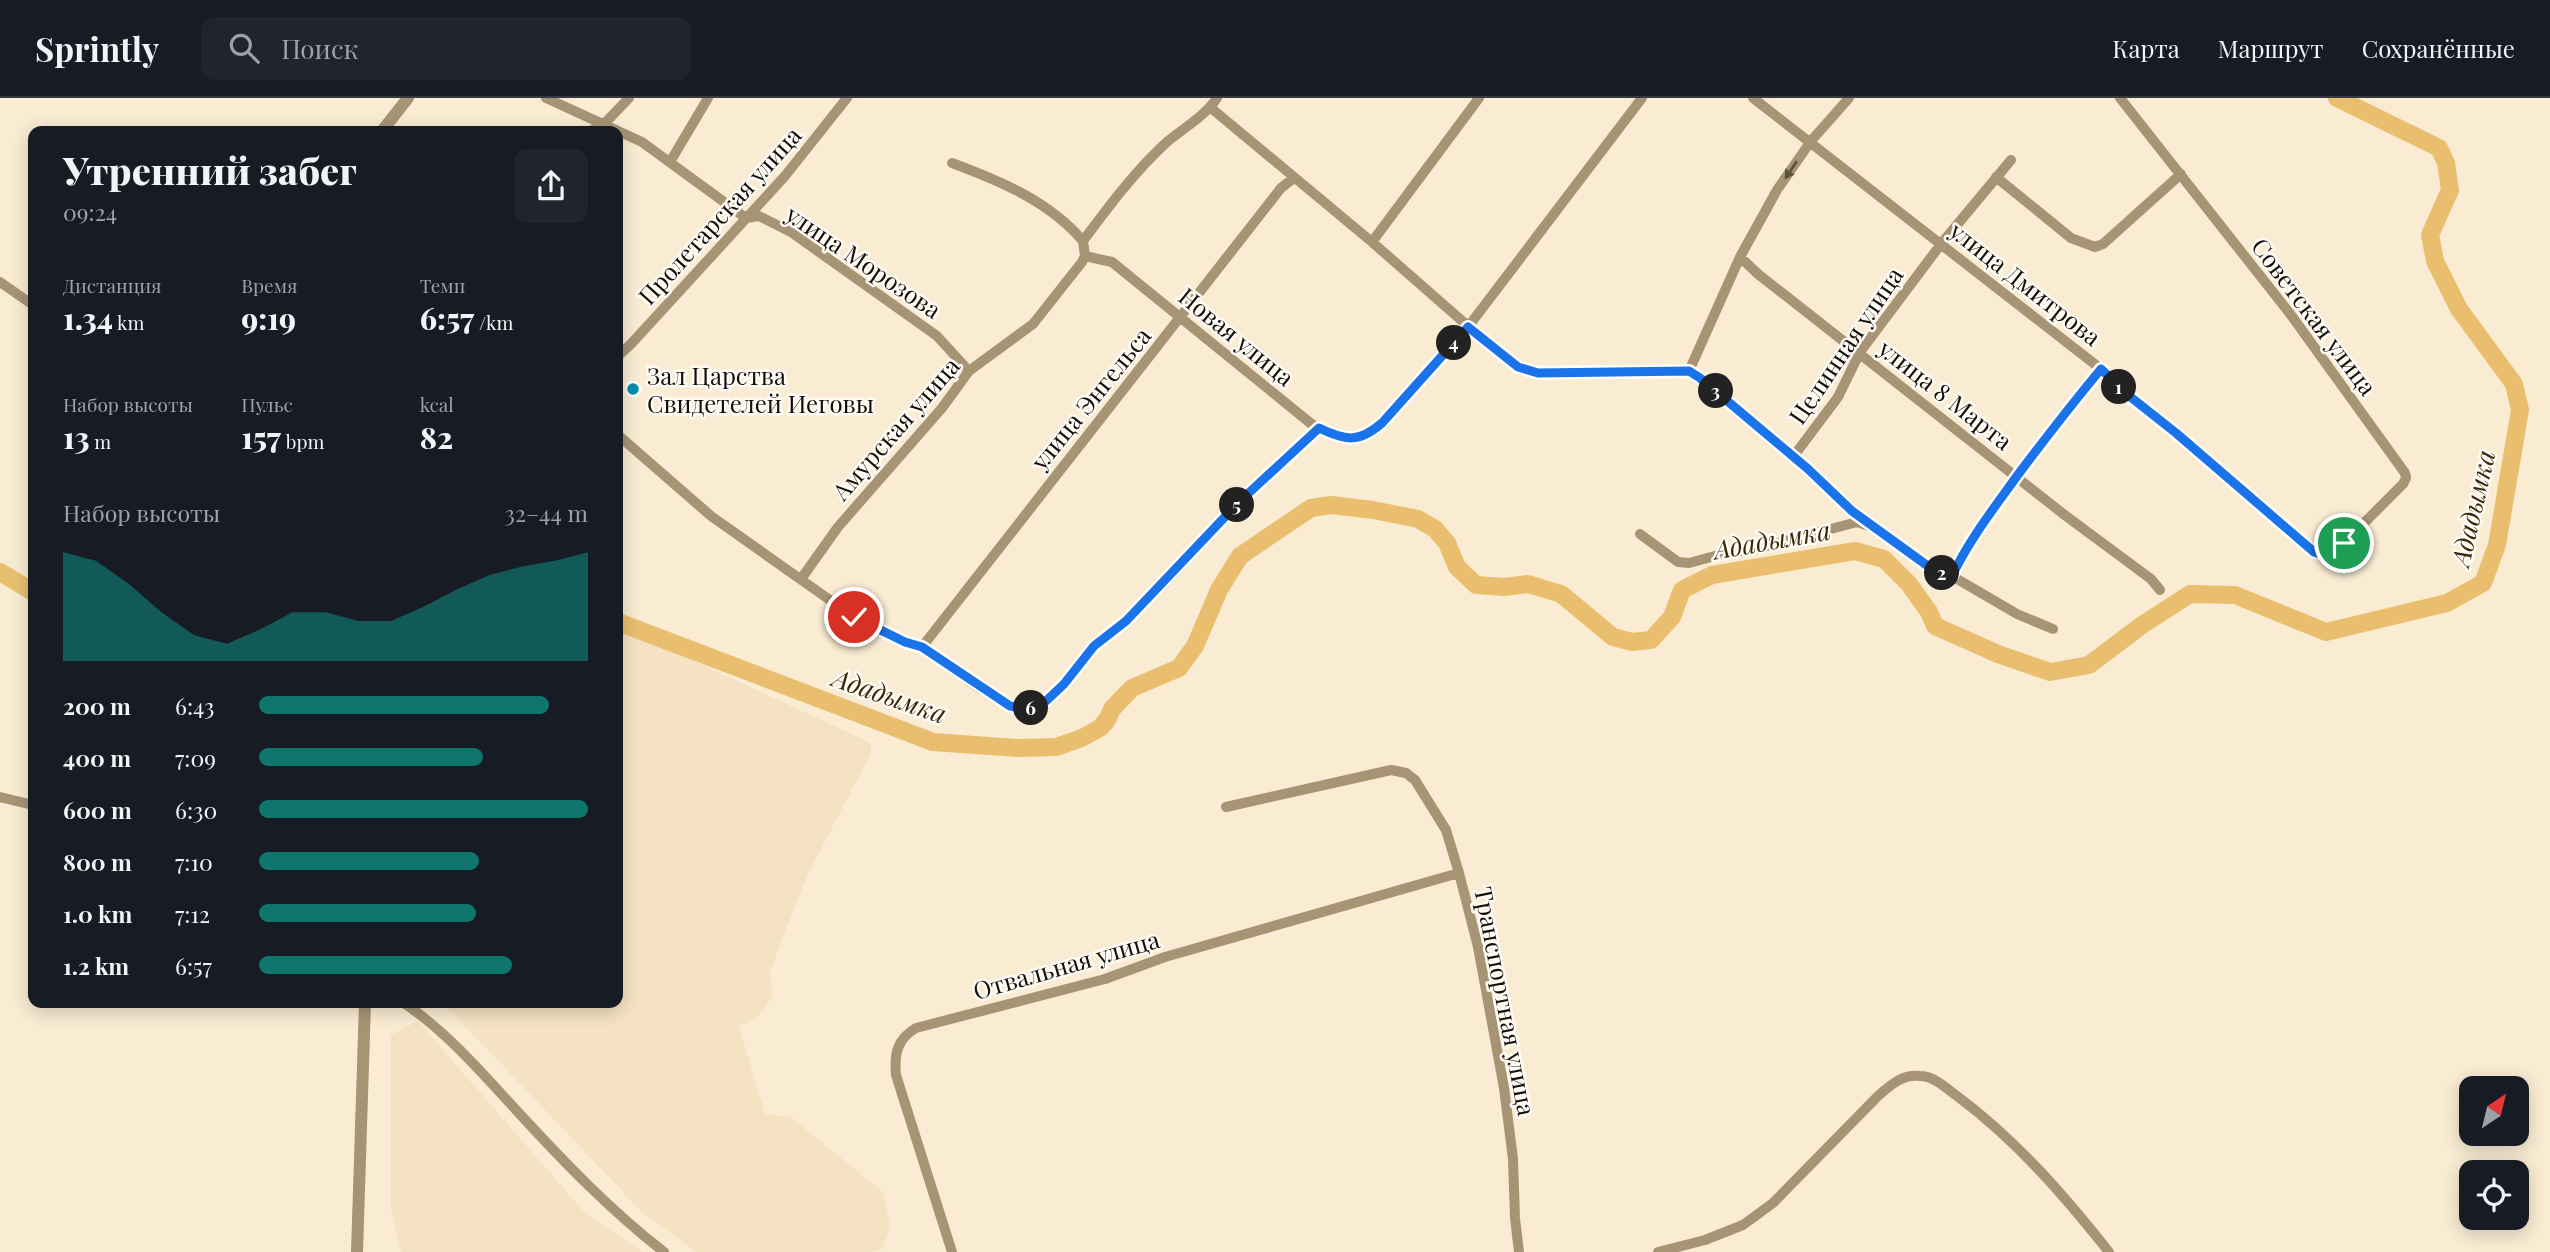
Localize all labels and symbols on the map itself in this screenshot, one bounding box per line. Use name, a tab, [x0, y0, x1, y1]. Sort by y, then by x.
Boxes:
street label: Пролетарская улица	[630, 119, 808, 311]
one-way arrow	[1784, 161, 1798, 179]
street label: улица Морозова	[779, 197, 948, 325]
street label: улица Дмитрова	[1943, 213, 2108, 352]
street label: Советская улица	[2245, 231, 2385, 401]
street label: Целинная улица	[1781, 260, 1909, 430]
street label: Новая улица	[1173, 280, 1301, 392]
street label: улица Энгельса	[1022, 320, 1157, 477]
pin: 4	[1436, 326, 1472, 360]
street label: улица 8 Марта	[1872, 331, 2019, 456]
street label: Амурская улица	[823, 350, 966, 507]
place label: Зал Царства Свидетелей Иеговы	[647, 359, 874, 419]
pin: 1	[2102, 370, 2136, 404]
pin: 3	[1698, 374, 1734, 408]
marker: Зал Царства Свидетелей Иеговы	[625, 381, 641, 397]
water label: Ададымка	[2441, 447, 2502, 572]
pin: 5	[1220, 488, 1254, 522]
water label: Ададымка	[1708, 512, 1833, 567]
pin	[2314, 513, 2374, 573]
pin: 2	[1924, 556, 1960, 590]
pin	[824, 587, 884, 647]
water label: Ададымка	[826, 658, 952, 731]
pin: 6	[1014, 690, 1048, 726]
street label: Транспортная улица	[1468, 884, 1544, 1118]
street label: Отвальная улица	[969, 922, 1163, 1006]
north arrow	[2459, 1076, 2529, 1146]

